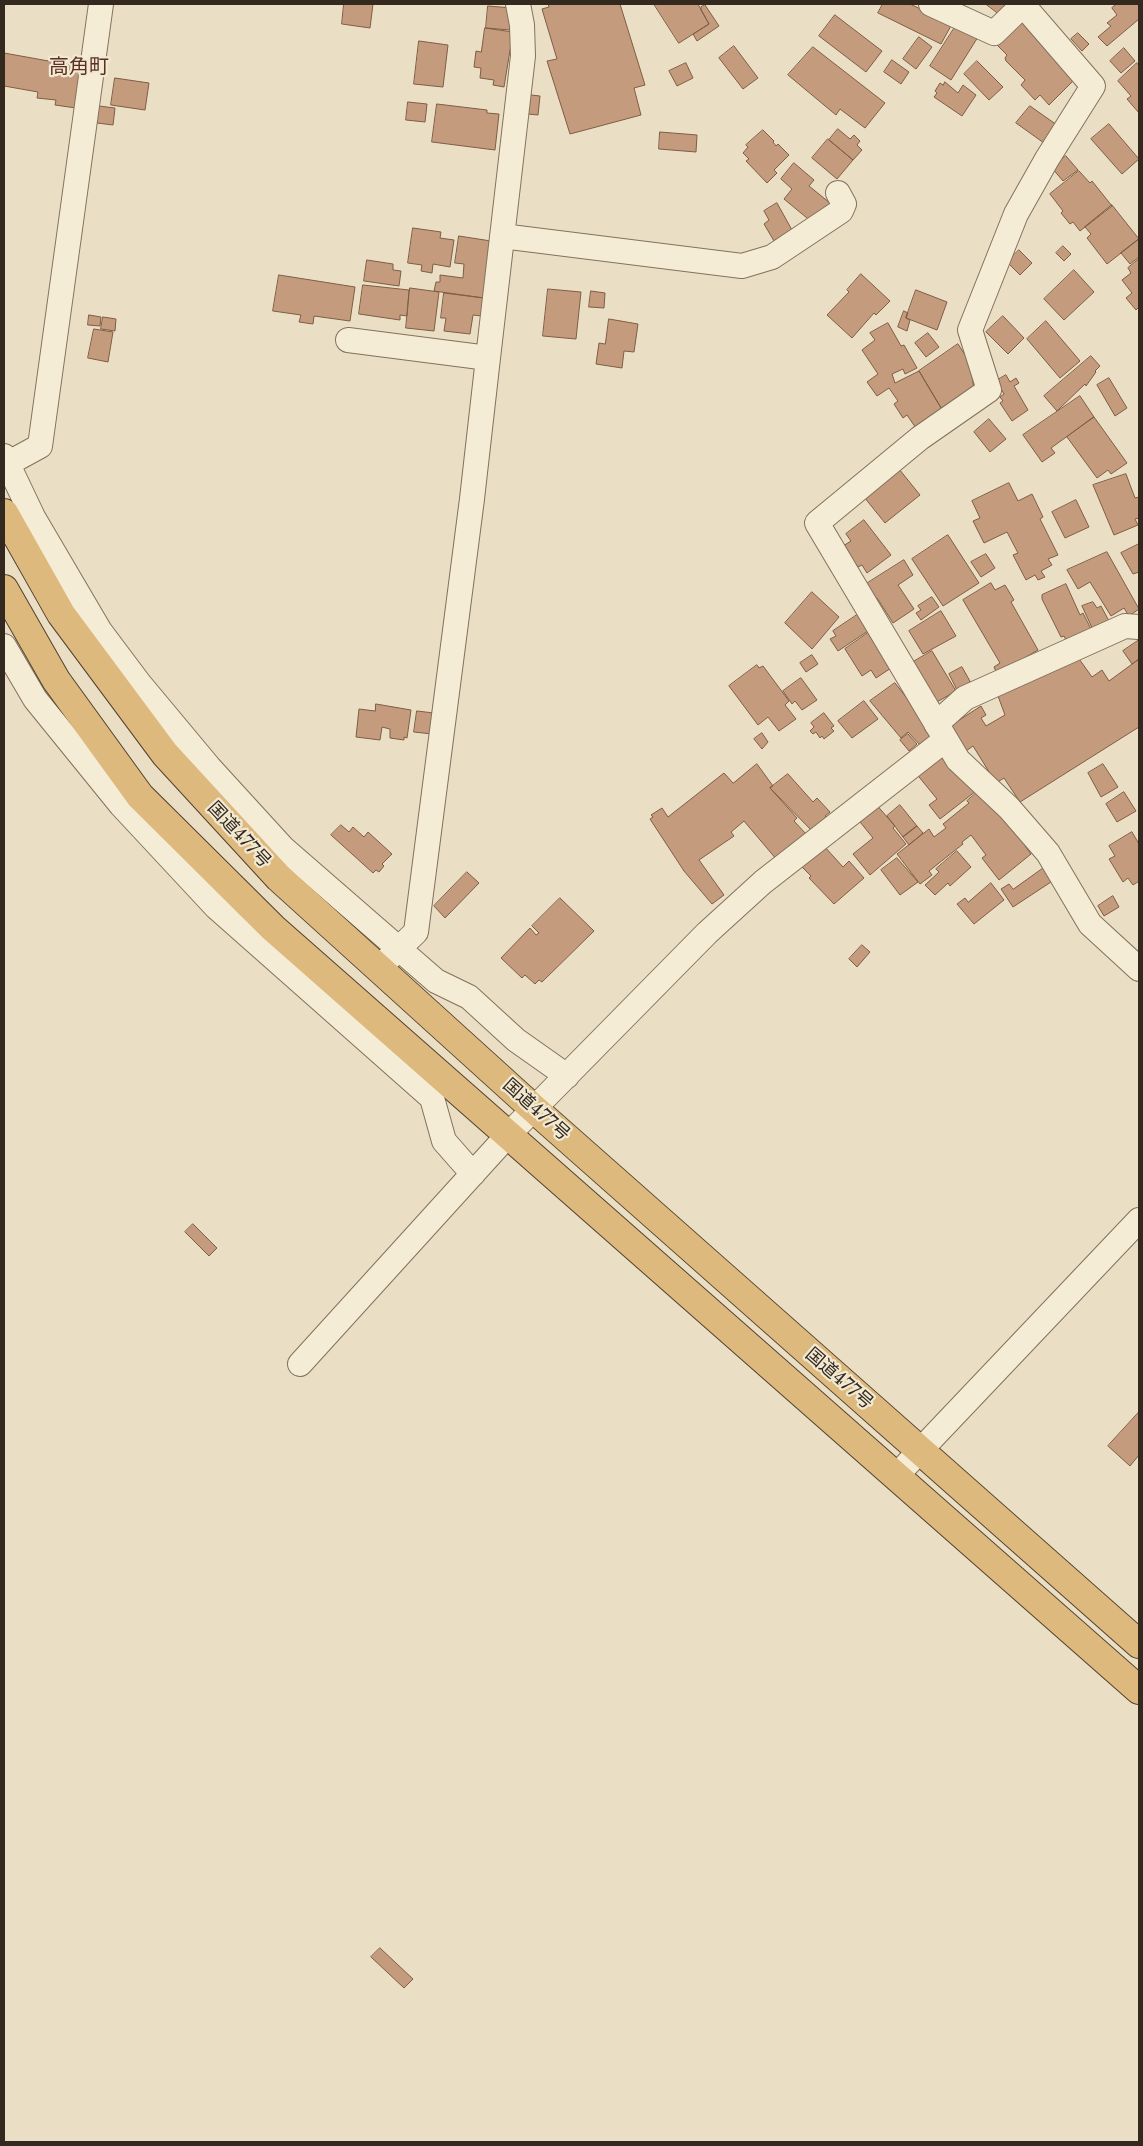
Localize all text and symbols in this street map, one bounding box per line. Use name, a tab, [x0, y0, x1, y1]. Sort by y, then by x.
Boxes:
district label: 高角町	[49, 55, 109, 79]
street label: 国道477号	[203, 797, 275, 873]
street label: 国道477号	[498, 1074, 574, 1146]
street label: 国道477号	[801, 1344, 877, 1414]

